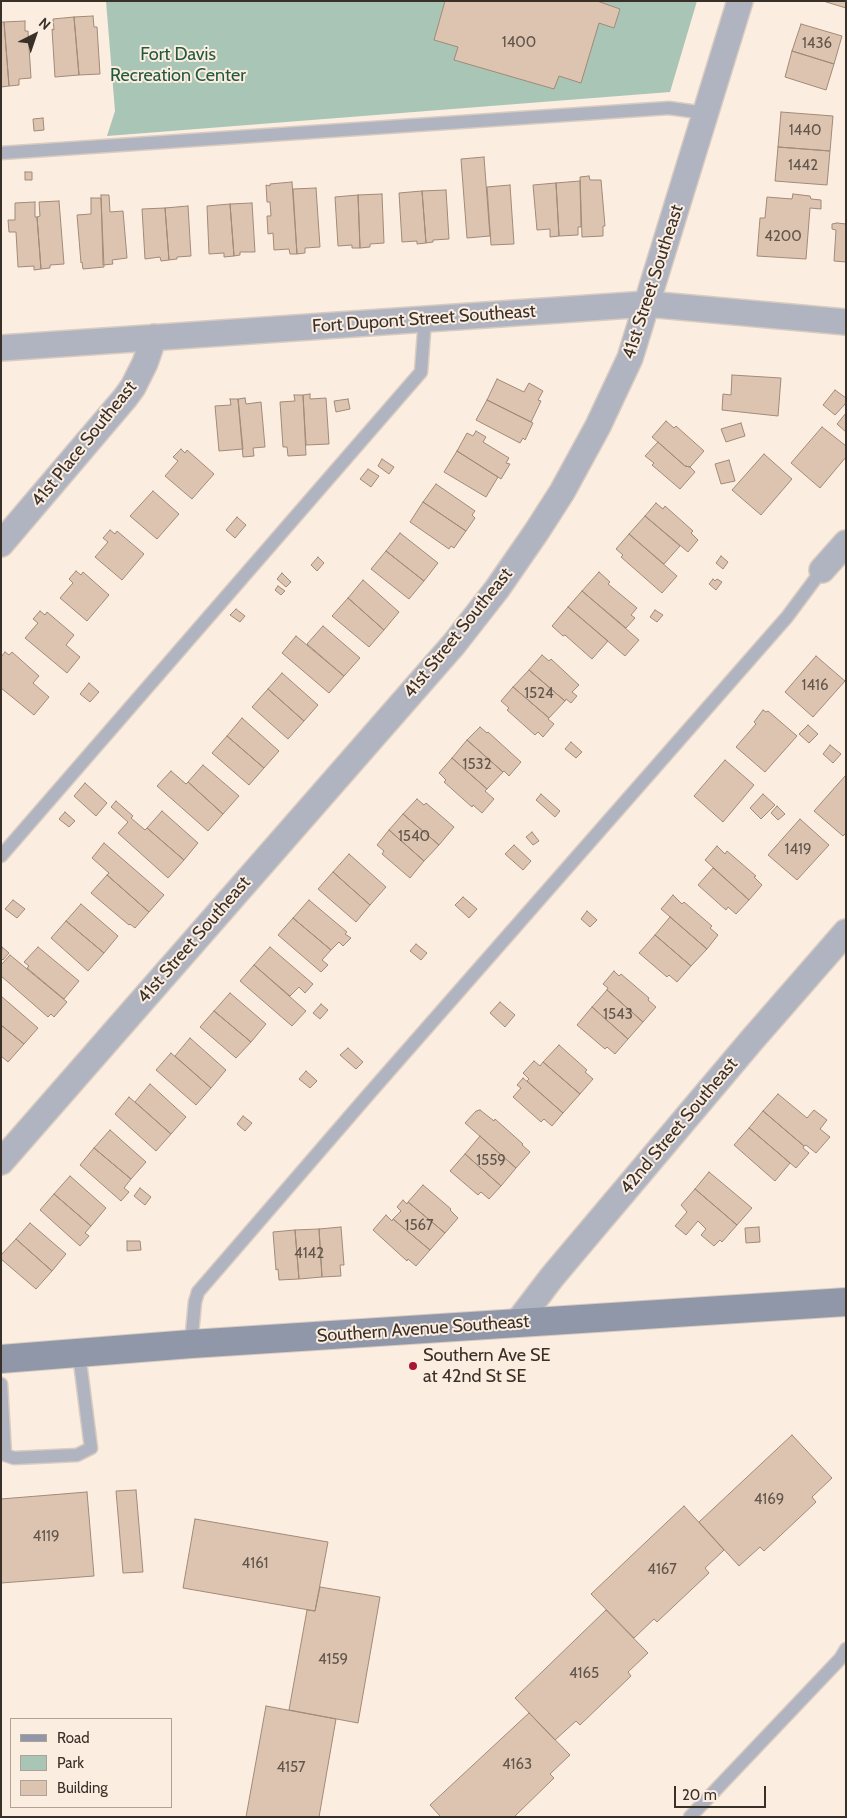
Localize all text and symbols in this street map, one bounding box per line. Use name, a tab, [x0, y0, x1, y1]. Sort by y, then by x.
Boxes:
north arrow	[10, 10, 60, 60]
text: N	[35, 14, 54, 34]
house number: 1400	[502, 34, 536, 52]
house number: 1436	[802, 35, 832, 53]
park label: Fort Davis Recreation Center	[110, 44, 246, 86]
house number: 1440	[789, 122, 821, 140]
house number: 1442	[788, 157, 818, 175]
street label: 41st Street Southeast	[618, 202, 688, 362]
house number: 4200	[764, 228, 802, 246]
street label: Fort Dupont Street Southeast	[311, 300, 537, 338]
street label: 41st Place Southeast	[27, 377, 141, 511]
street label: 41st Street Southeast	[399, 564, 517, 702]
house number: 1416	[802, 677, 828, 695]
house number: 1524	[524, 685, 554, 703]
house number: 1532	[463, 756, 491, 774]
house number: 1540	[398, 828, 430, 846]
house number: 1419	[785, 841, 811, 859]
street label: 41st Street Southeast	[133, 872, 255, 1008]
house number: 1543	[603, 1006, 633, 1024]
street label: 42nd Street Southeast	[616, 1053, 742, 1199]
house number: 1559	[476, 1152, 506, 1170]
house number: 1567	[405, 1217, 433, 1235]
house number: 4142	[294, 1245, 324, 1263]
street label: Southern Avenue Southeast	[316, 1311, 530, 1347]
place label: Southern Ave SE at 42nd St SE	[423, 1345, 551, 1388]
marker: Southern Ave SE at 42nd St SE	[407, 1360, 419, 1372]
house number: 4169	[754, 1491, 784, 1509]
house number: 4119	[33, 1528, 59, 1546]
house number: 4161	[242, 1555, 268, 1573]
house number: 4167	[647, 1561, 677, 1579]
house number: 4159	[318, 1651, 348, 1669]
house number: 4165	[569, 1665, 599, 1683]
legend	[10, 1718, 172, 1808]
text: Road	[57, 1729, 90, 1747]
text: Park	[57, 1754, 84, 1772]
house number: 4163	[502, 1756, 532, 1774]
house number: 4157	[276, 1759, 306, 1777]
scale bar	[677, 1776, 770, 1808]
text: Building	[57, 1779, 108, 1797]
text: 20 m	[682, 1786, 717, 1804]

